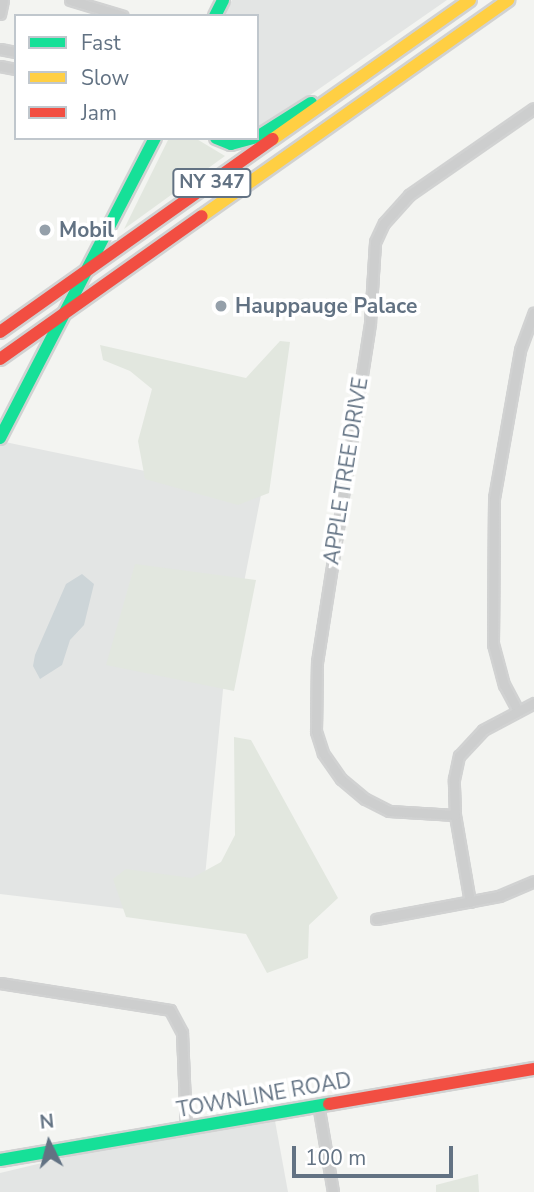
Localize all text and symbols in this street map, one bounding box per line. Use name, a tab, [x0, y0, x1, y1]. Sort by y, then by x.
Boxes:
legend	[14, 14, 259, 140]
text: Fast	[81, 29, 121, 57]
text: Slow	[81, 64, 129, 92]
text: Jam	[81, 99, 117, 127]
road number: NY 347	[172, 168, 252, 198]
place label: Mobil	[59, 217, 114, 243]
marker: Mobil	[37, 222, 53, 238]
place label: Hauppauge Palace	[235, 293, 417, 319]
marker: Hauppauge Palace	[213, 298, 229, 314]
street label: APPLE TREE DRIVE	[319, 376, 373, 566]
street label: TOWNLINE ROAD	[175, 1067, 353, 1123]
north arrow	[14, 1108, 84, 1178]
text: N	[38, 1108, 55, 1136]
scale bar	[296, 1132, 457, 1176]
text: 100 m	[305, 1144, 366, 1172]

